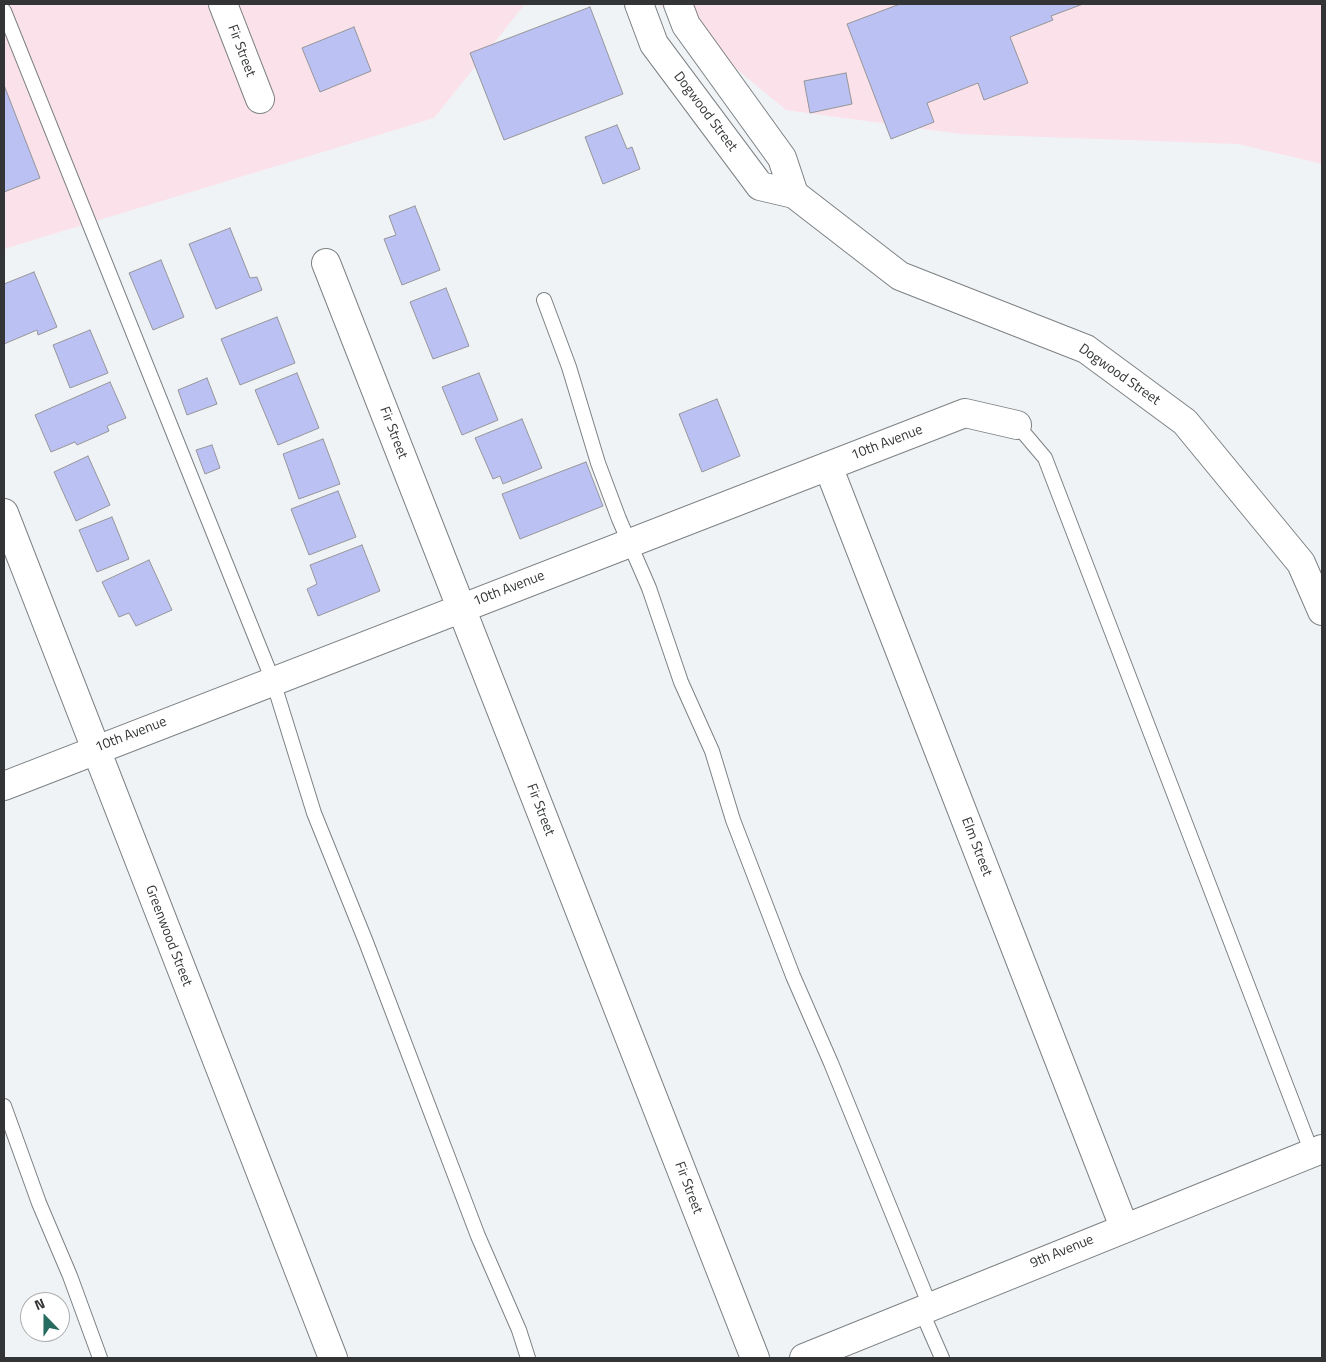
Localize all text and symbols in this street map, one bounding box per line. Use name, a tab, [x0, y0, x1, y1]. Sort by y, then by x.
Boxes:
street label: Fir Street	[223, 23, 259, 79]
street label: Dogwood Street	[670, 69, 740, 155]
street label: Dogwood Street	[1075, 341, 1163, 409]
street label: Fir Street	[375, 405, 411, 461]
street label: 10th Avenue	[849, 422, 925, 464]
street label: 10th Avenue	[471, 568, 547, 610]
street label: 10th Avenue	[93, 714, 169, 756]
street label: Fir Street	[522, 782, 558, 838]
street label: Elm Street	[957, 815, 995, 879]
street label: Greenwood Street	[141, 883, 195, 989]
street label: Fir Street	[670, 1160, 706, 1216]
street label: 9th Avenue	[1028, 1232, 1096, 1272]
north arrow	[20, 1292, 70, 1342]
text: N	[31, 1292, 48, 1315]

